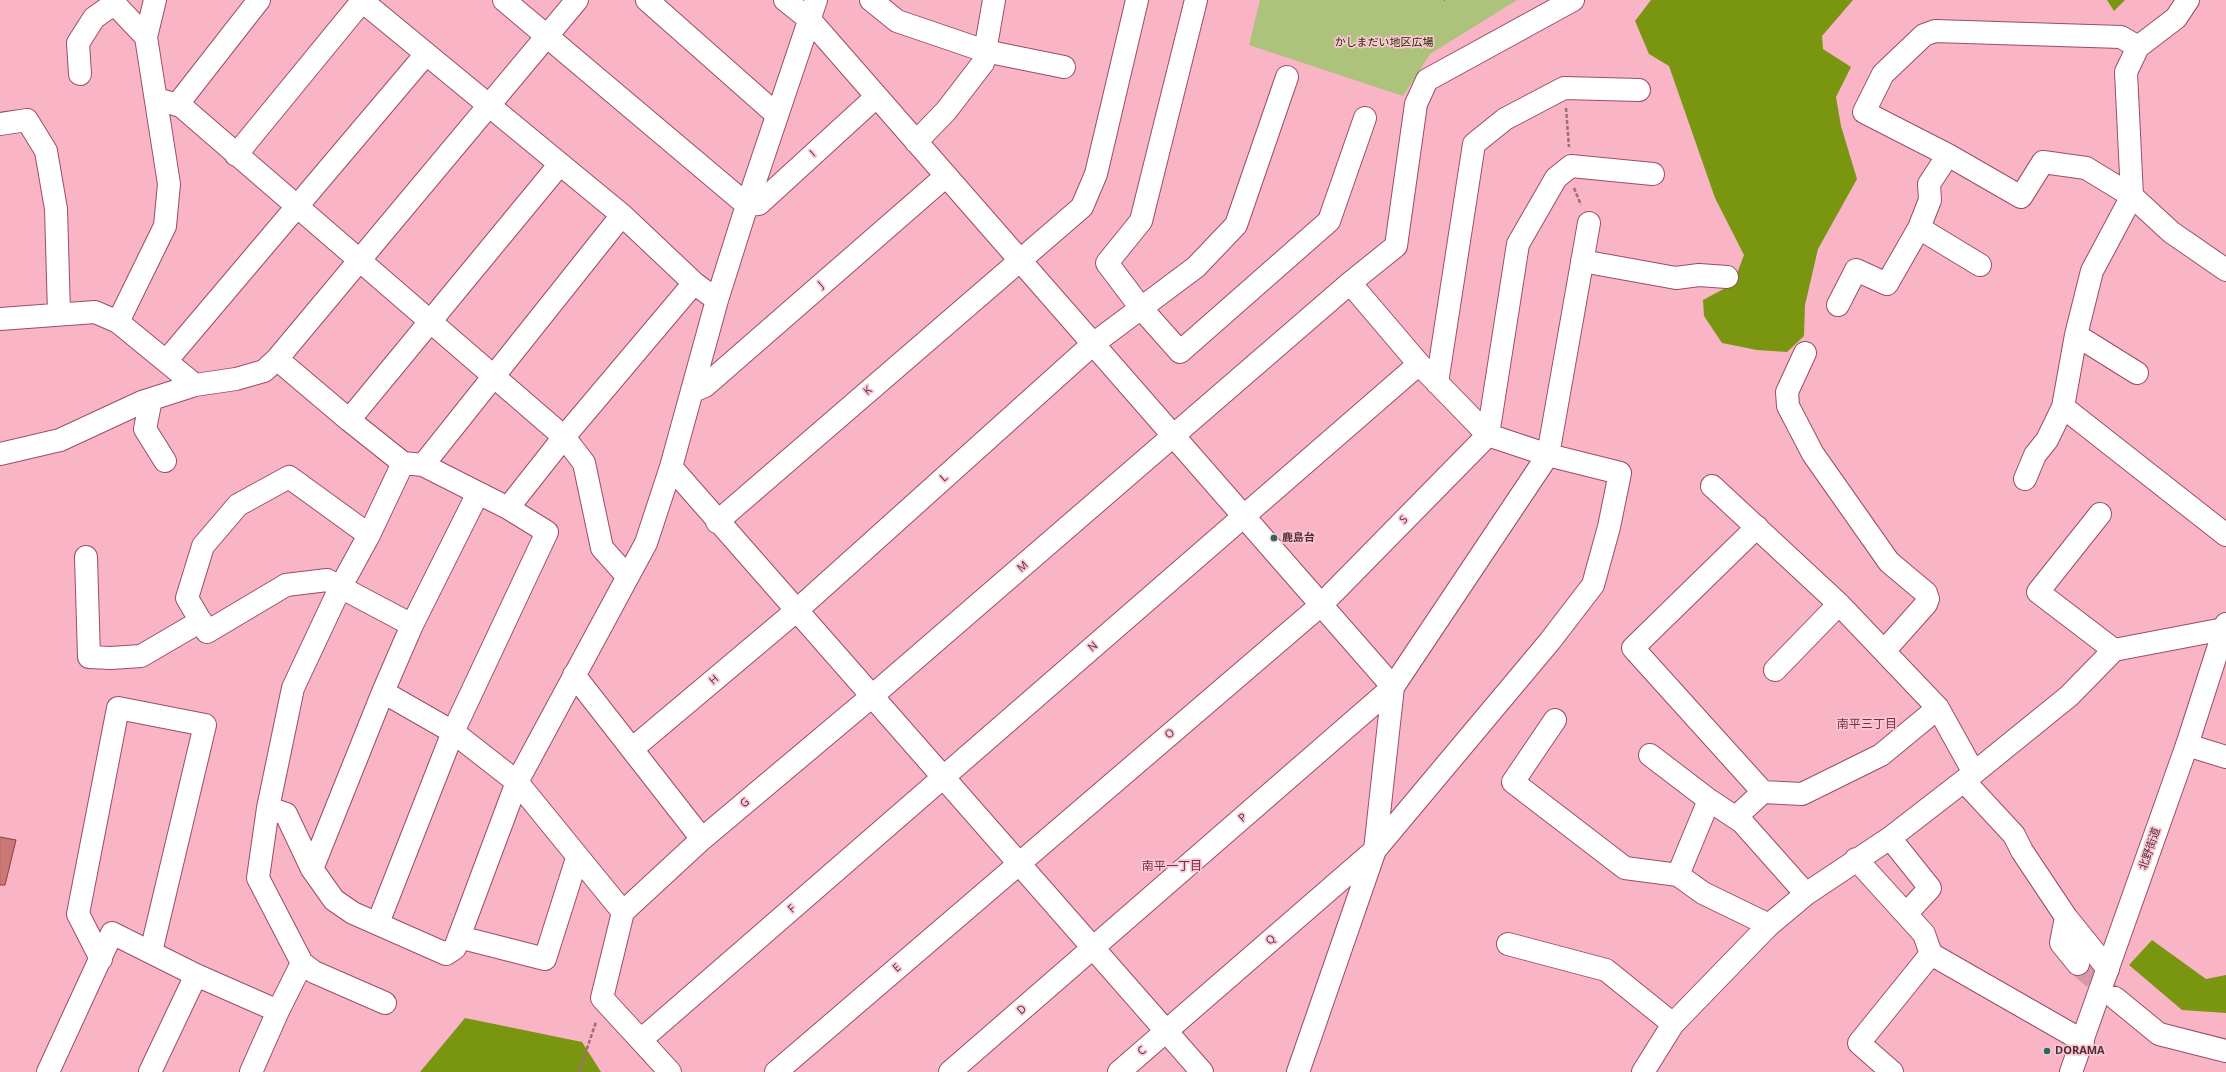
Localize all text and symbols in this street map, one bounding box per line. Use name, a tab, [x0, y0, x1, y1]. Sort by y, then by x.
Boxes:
park label: かしまだい地区広場	[1335, 36, 1433, 50]
street label: I	[807, 148, 819, 160]
street label: J	[816, 279, 826, 291]
street label: K	[861, 384, 875, 398]
street label: L	[937, 471, 951, 485]
street label: S	[1397, 513, 1411, 527]
place label: 鹿島台	[1282, 531, 1315, 545]
marker: 鹿島台	[1269, 533, 1279, 543]
street label: M	[1015, 559, 1031, 575]
street label: N	[1086, 639, 1100, 655]
street label: H	[707, 672, 721, 688]
district label: 南平三丁目	[1837, 718, 1897, 732]
street label: O	[1162, 726, 1178, 742]
street label: G	[738, 795, 752, 811]
street label: P	[1236, 811, 1250, 825]
street label: 北野街道	[2137, 826, 2163, 872]
district label: 南平一丁目	[1142, 860, 1202, 874]
street label: F	[786, 902, 798, 916]
street label: Q	[1263, 932, 1279, 948]
street label: E	[890, 961, 904, 975]
street label: D	[1015, 1002, 1029, 1018]
street label: C	[1135, 1044, 1149, 1058]
place label: DORAMA	[2055, 1044, 2105, 1058]
marker: DORAMA	[2042, 1046, 2052, 1056]

